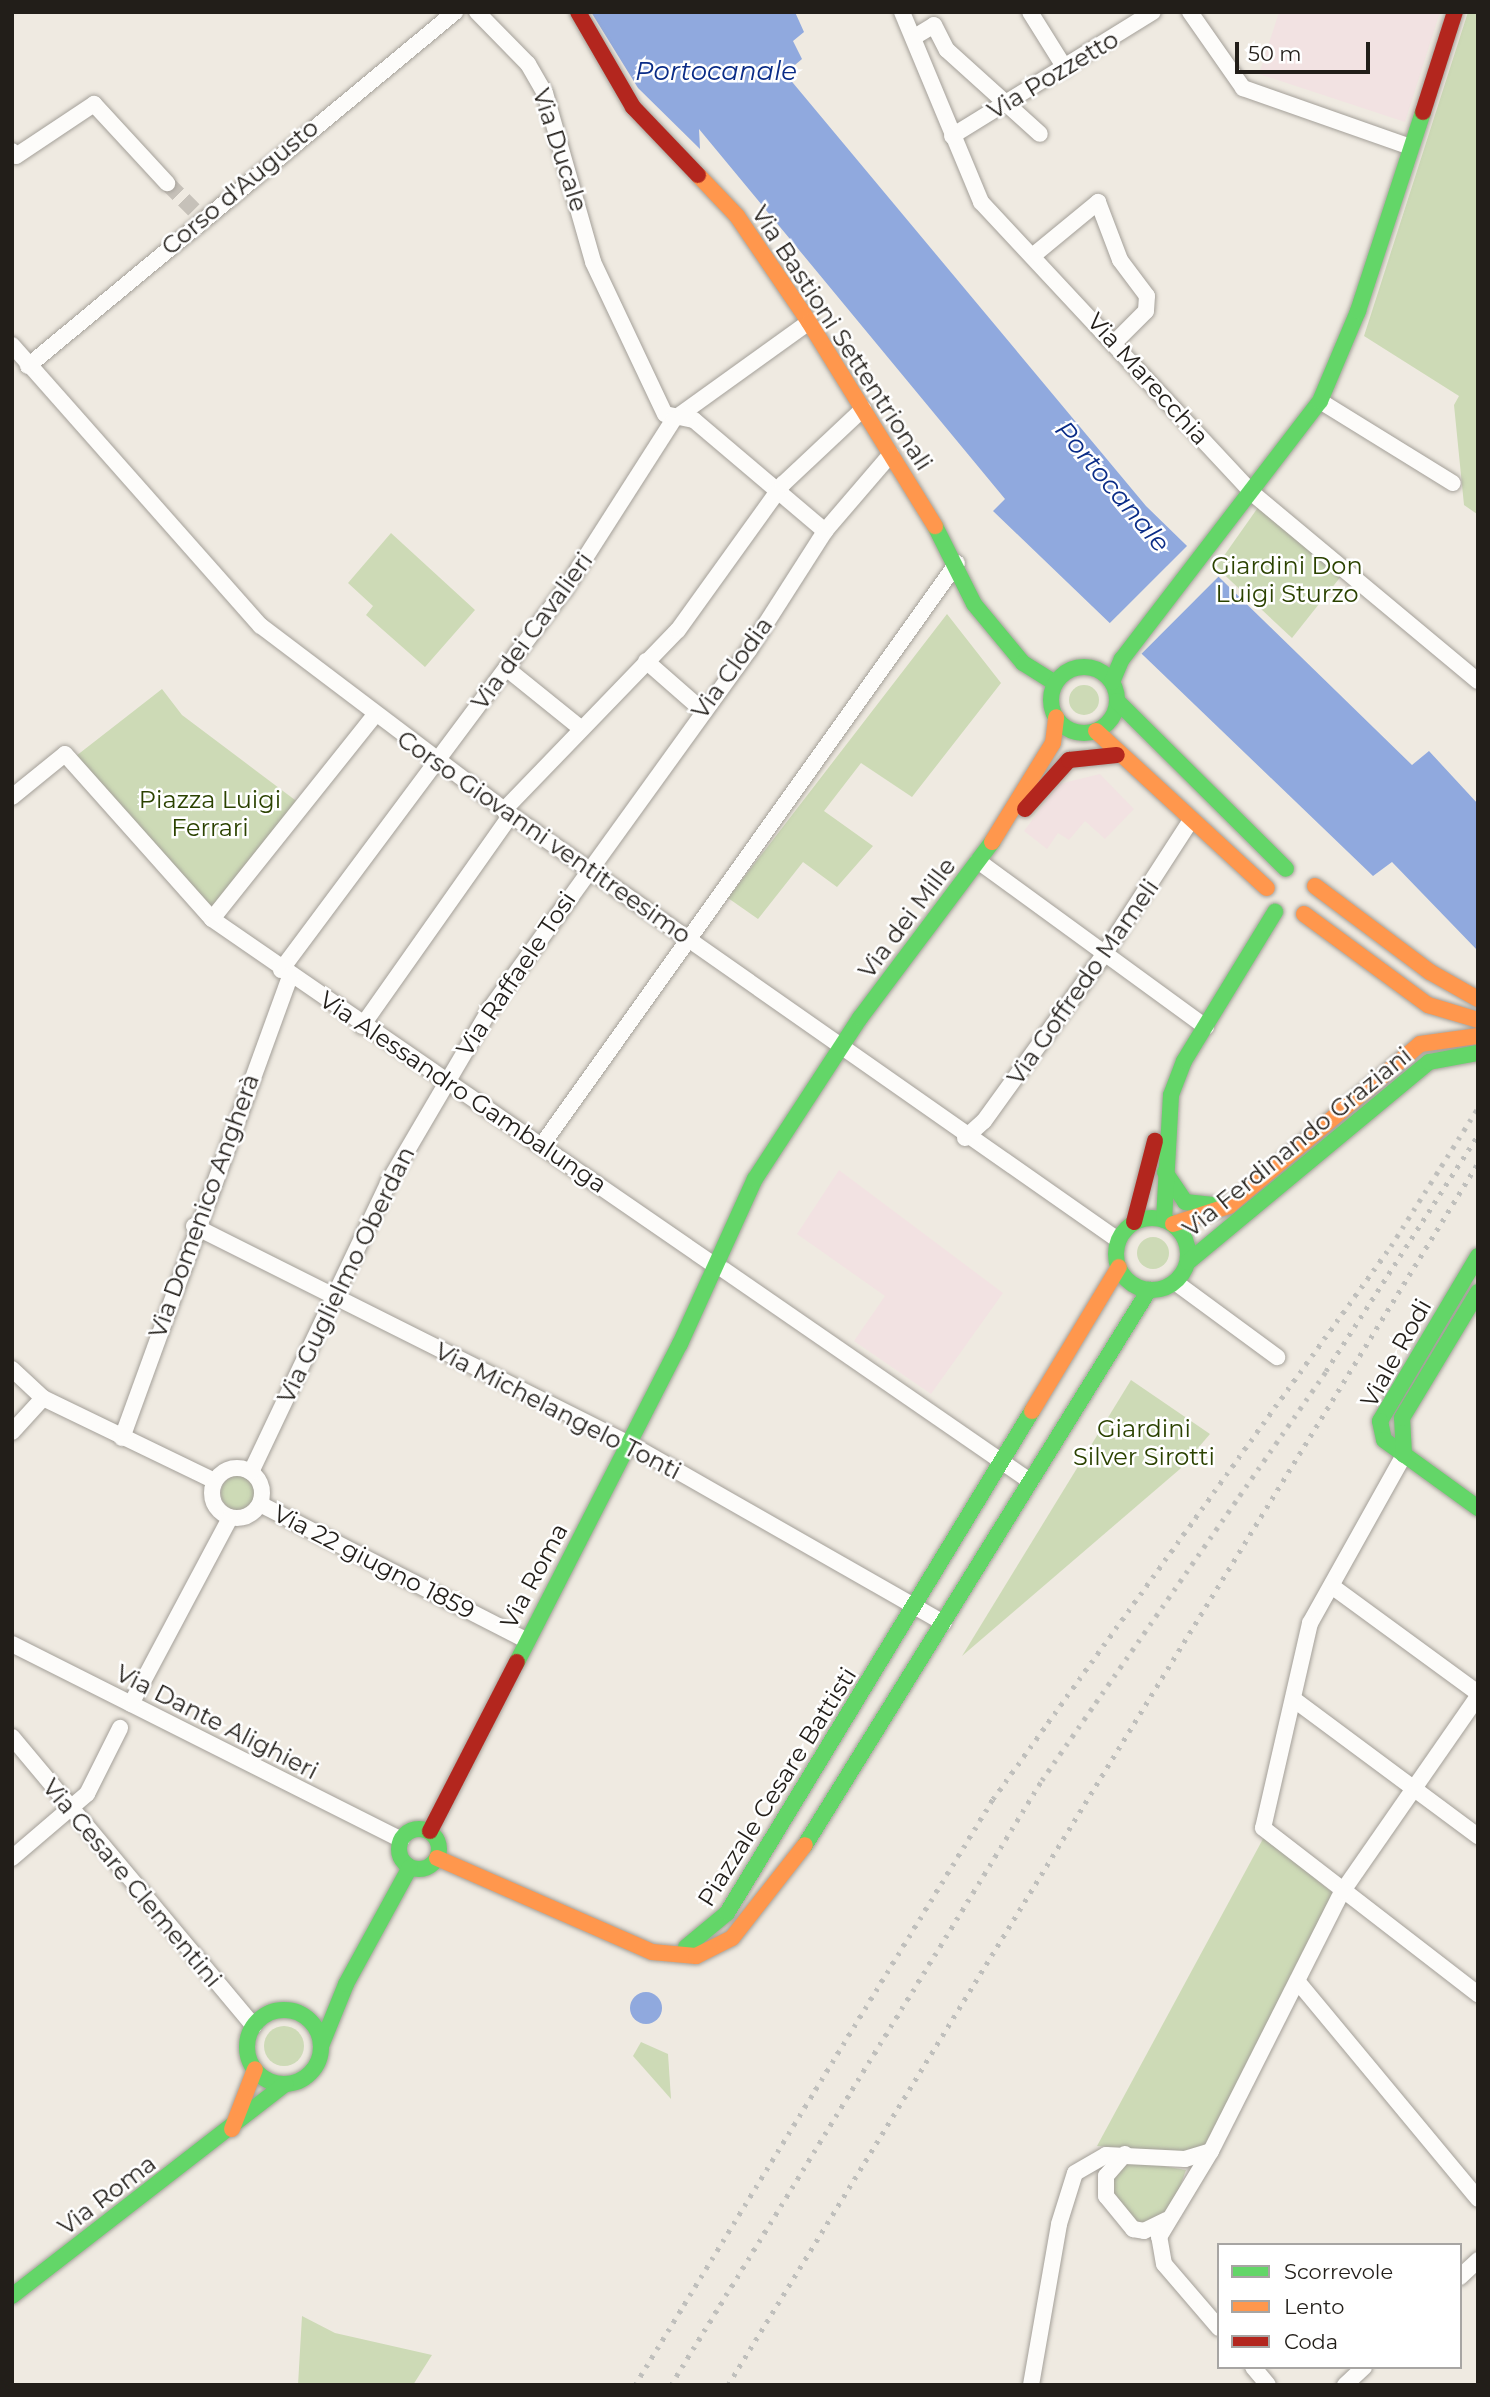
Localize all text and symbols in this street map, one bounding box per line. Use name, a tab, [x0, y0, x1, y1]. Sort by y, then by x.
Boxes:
street label: Via Pozzetto	[982, 25, 1124, 125]
scale bar	[1238, 28, 1373, 72]
text: 50 m	[1248, 41, 1302, 66]
water label: Portocanale	[635, 56, 797, 88]
street label: Via Ducale	[527, 85, 593, 215]
street label: Corso d'Augusto	[156, 113, 324, 261]
street label: Via Bastioni Settentrionali	[745, 200, 939, 476]
street label: Via Marecchia	[1081, 307, 1215, 451]
water label: Portocanale	[1048, 415, 1176, 559]
street label: Via dei Cavalieri	[465, 547, 599, 715]
park label: Giardini Don Luigi Sturzo	[1211, 552, 1363, 608]
street label: Via Clodia	[685, 612, 779, 724]
street label: Corso Giovanni ventitreesimo	[392, 724, 696, 950]
park label: Piazza Luigi Ferrari	[139, 786, 281, 842]
street label: Via dei Mille	[852, 852, 962, 984]
street label: Via Goffredo Mameli	[1001, 874, 1165, 1090]
street label: Via Raffaele Tosi	[450, 886, 582, 1062]
street label: Via Alessandro Gambalunga	[314, 985, 612, 1199]
street label: Via Ferdinando Graziani	[1177, 1041, 1417, 1243]
street label: Via Domenico Angherà	[143, 1070, 265, 1342]
street label: Via Guglielmo Oberdan	[271, 1142, 421, 1408]
street label: Viale Rodi	[1354, 1294, 1438, 1412]
street label: Via Michelangelo Tonti	[430, 1336, 686, 1486]
park label: Giardini Silver Sirotti	[1073, 1415, 1215, 1471]
street label: Via 22 giugno 1859	[269, 1499, 479, 1625]
street label: Via Roma	[494, 1518, 574, 1634]
street label: Via Dante Alighieri	[111, 1659, 323, 1785]
street label: Piazzale Cesare Battisti	[692, 1662, 862, 1912]
street label: Via Cesare Clementini	[36, 1773, 228, 1993]
street label: Via Roma	[52, 2149, 162, 2241]
legend	[1217, 2243, 1462, 2369]
text: Scorrevole	[1284, 2259, 1393, 2284]
text: Lento	[1284, 2294, 1344, 2319]
text: Coda	[1284, 2329, 1338, 2354]

